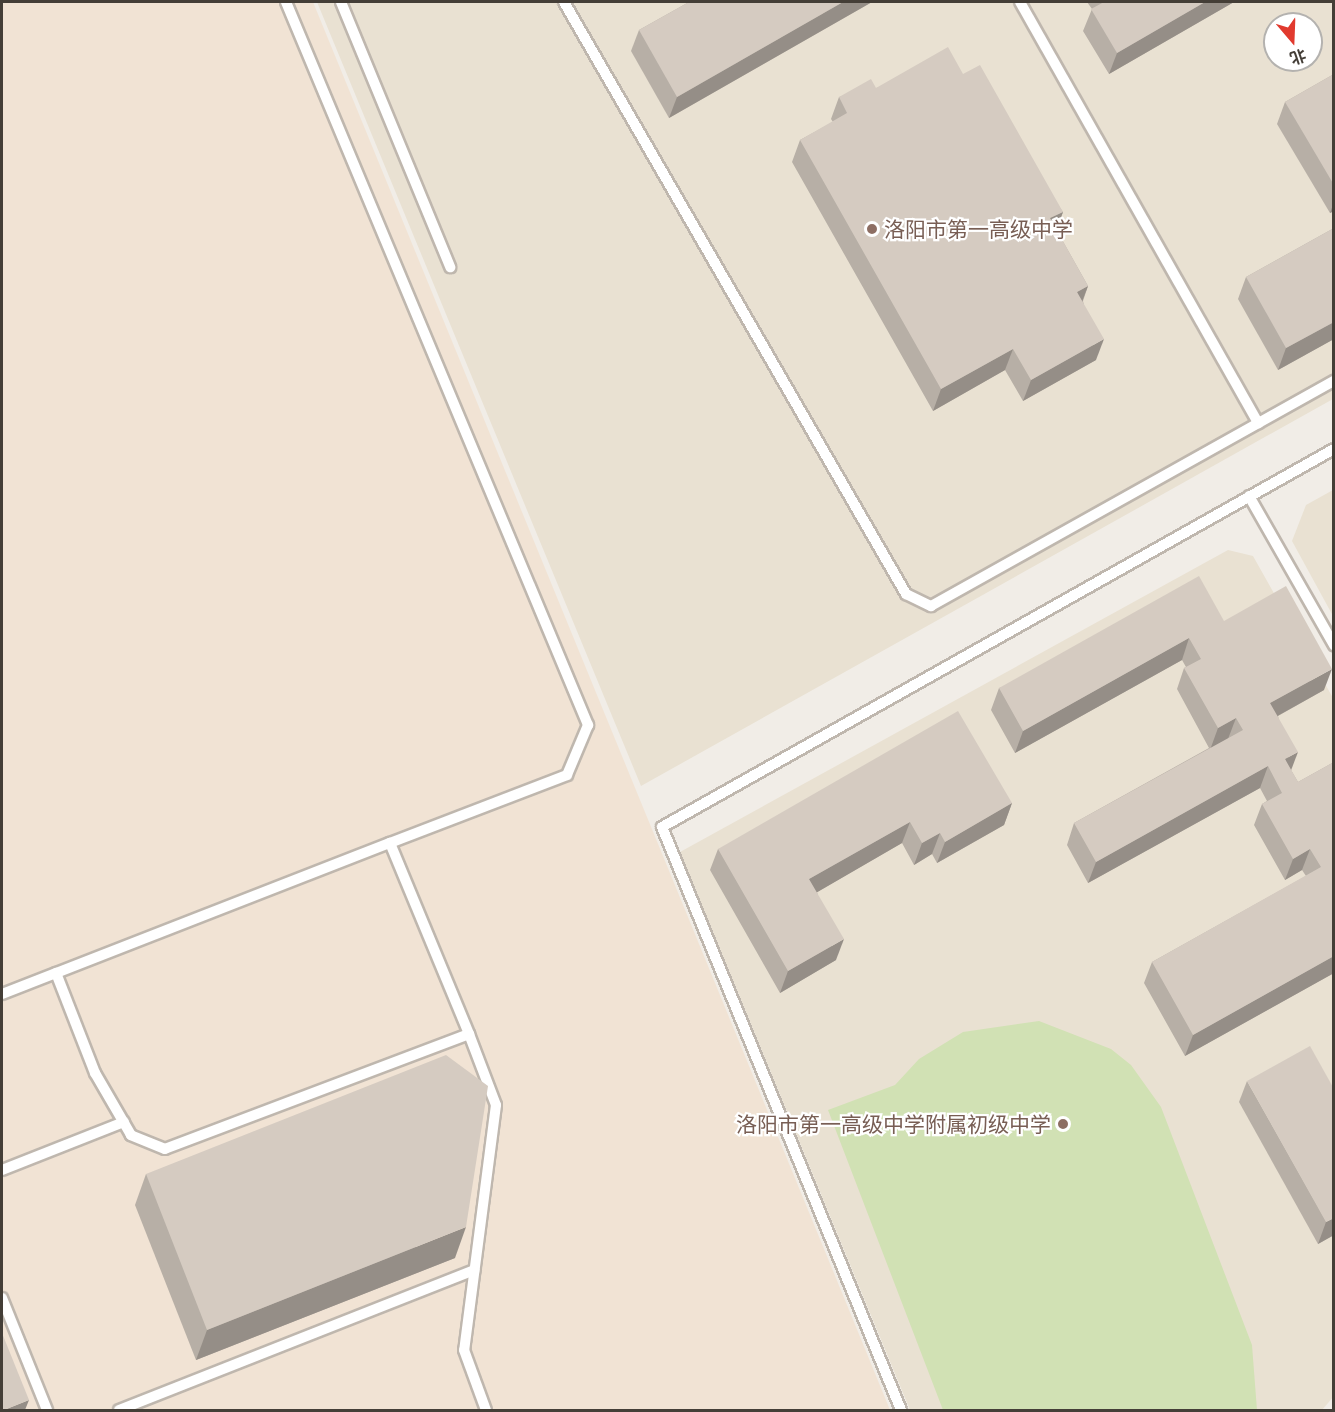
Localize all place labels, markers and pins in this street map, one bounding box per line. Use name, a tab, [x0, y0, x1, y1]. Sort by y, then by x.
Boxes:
place label: 洛阳市第一高级中学	[884, 216, 1073, 242]
marker: 洛阳市第一高级中学	[865, 222, 879, 236]
place label: 洛阳市第一高级中学附属初级中学	[736, 1111, 1051, 1137]
marker: 洛阳市第一高级中学附属初级中学	[1056, 1117, 1070, 1131]

